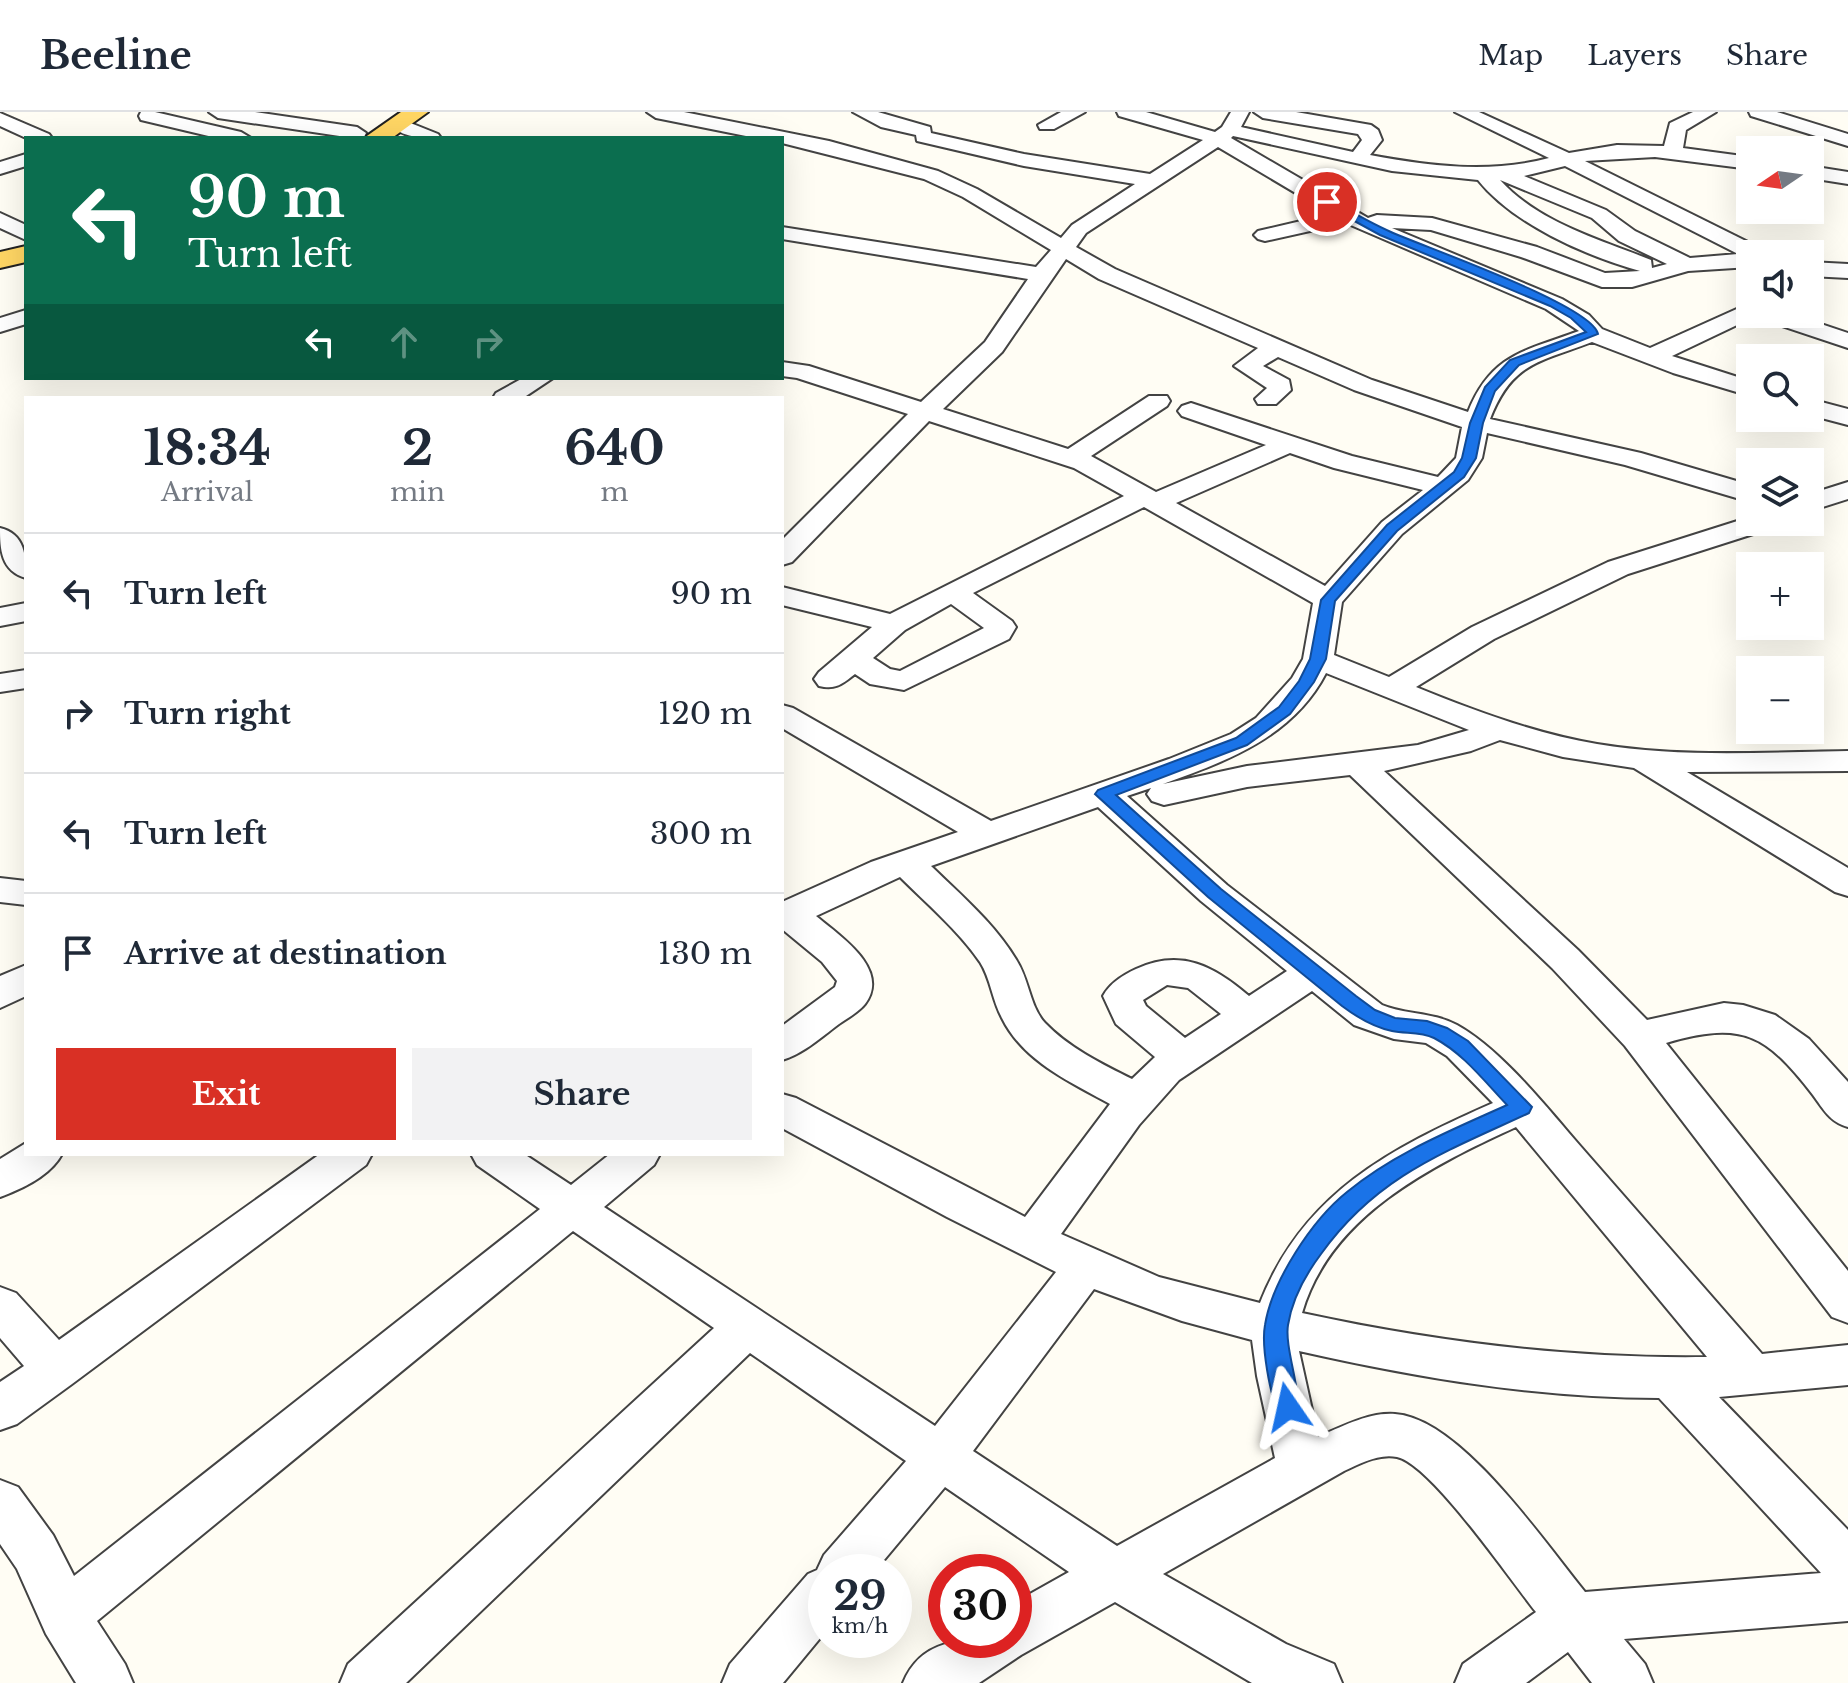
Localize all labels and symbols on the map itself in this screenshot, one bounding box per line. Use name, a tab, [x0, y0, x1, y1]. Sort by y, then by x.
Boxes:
north arrow	[1736, 136, 1824, 224]
pin	[1293, 168, 1361, 236]
position arrow	[1246, 1365, 1330, 1449]
speed limit sign: 30	[928, 1554, 1032, 1658]

